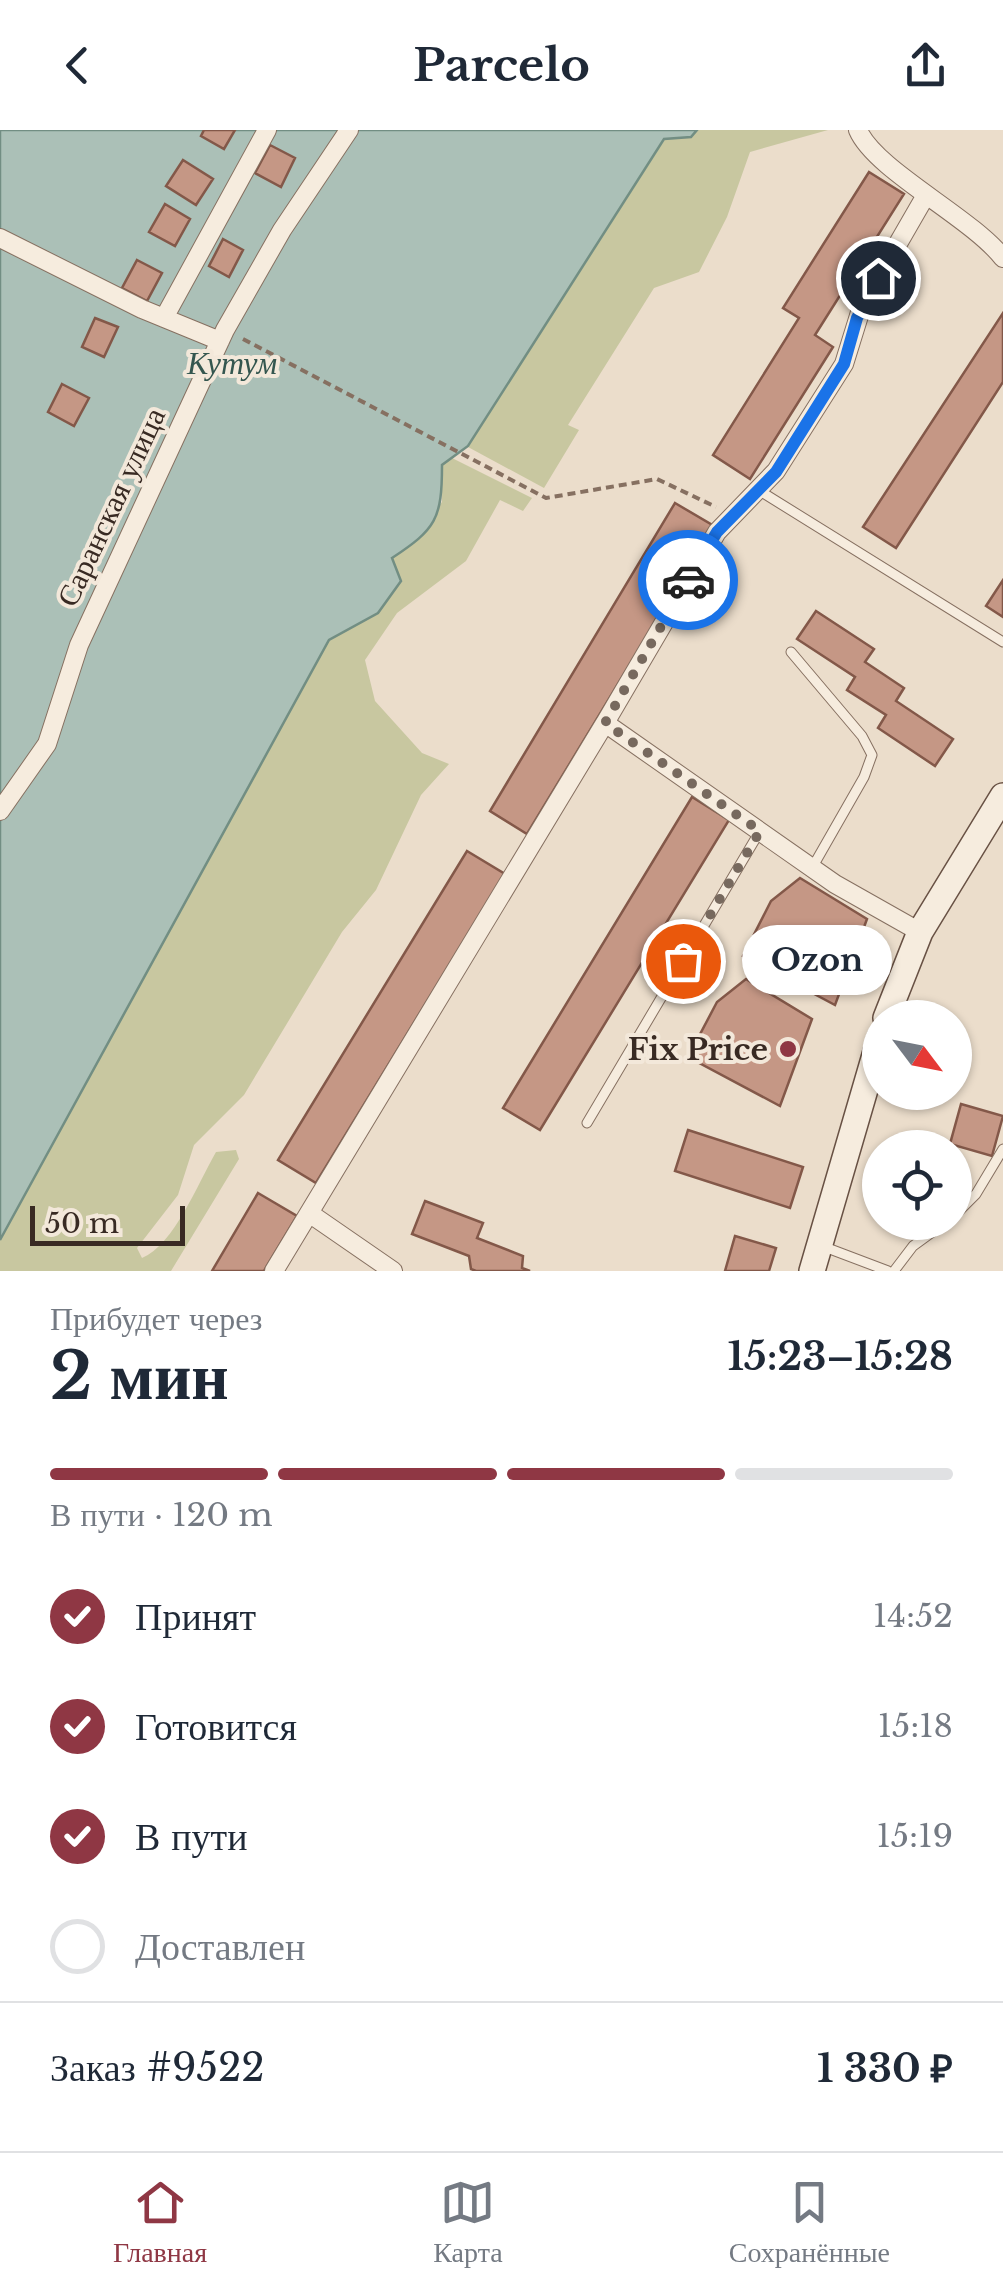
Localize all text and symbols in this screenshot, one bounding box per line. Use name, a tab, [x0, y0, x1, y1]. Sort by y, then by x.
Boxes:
text: Parcelo	[413, 37, 590, 93]
icon: back	[50, 38, 105, 93]
icon: share	[898, 38, 953, 93]
pin	[836, 236, 921, 321]
icon: home	[851, 251, 906, 306]
water label: Кутум	[186, 343, 277, 383]
street label: Саранская улица	[49, 402, 173, 612]
courier	[638, 530, 738, 630]
icon: car	[661, 553, 716, 608]
pin	[641, 919, 726, 1004]
callout: Ozon	[743, 926, 893, 996]
icon: bag	[656, 934, 711, 989]
text: Ozon	[771, 940, 863, 980]
north arrow	[862, 1000, 972, 1110]
map controls	[862, 1000, 972, 1240]
place label: Fix Price	[628, 1031, 768, 1068]
marker: Fix Price	[777, 1038, 799, 1060]
button: locate	[862, 1130, 972, 1240]
scale bar	[30, 1201, 185, 1246]
text: 50 m	[45, 1206, 119, 1241]
text: Прибудет через	[50, 1299, 262, 1339]
text: 15:23–15:28	[728, 1333, 953, 1380]
text: 2 мин	[50, 1336, 229, 1417]
text: В пути · 120 m	[50, 1495, 273, 1535]
icon: check	[50, 1589, 105, 1644]
text: Принят	[135, 1593, 256, 1640]
text: 14:52	[873, 1596, 953, 1636]
icon: check	[50, 1699, 105, 1754]
text: Готовится	[135, 1703, 297, 1750]
text: 15:18	[878, 1706, 953, 1746]
icon: check	[50, 1809, 105, 1864]
text: В пути	[135, 1813, 248, 1860]
text: 15:19	[877, 1816, 953, 1856]
text: Доставлен	[135, 1923, 305, 1970]
text: Заказ #9522	[50, 2044, 265, 2091]
text: 1 330 ₽	[817, 2045, 953, 2092]
tab: Главная	[113, 2175, 207, 2270]
tab: Карта	[433, 2175, 503, 2270]
tab: Сохранённые	[729, 2175, 890, 2270]

